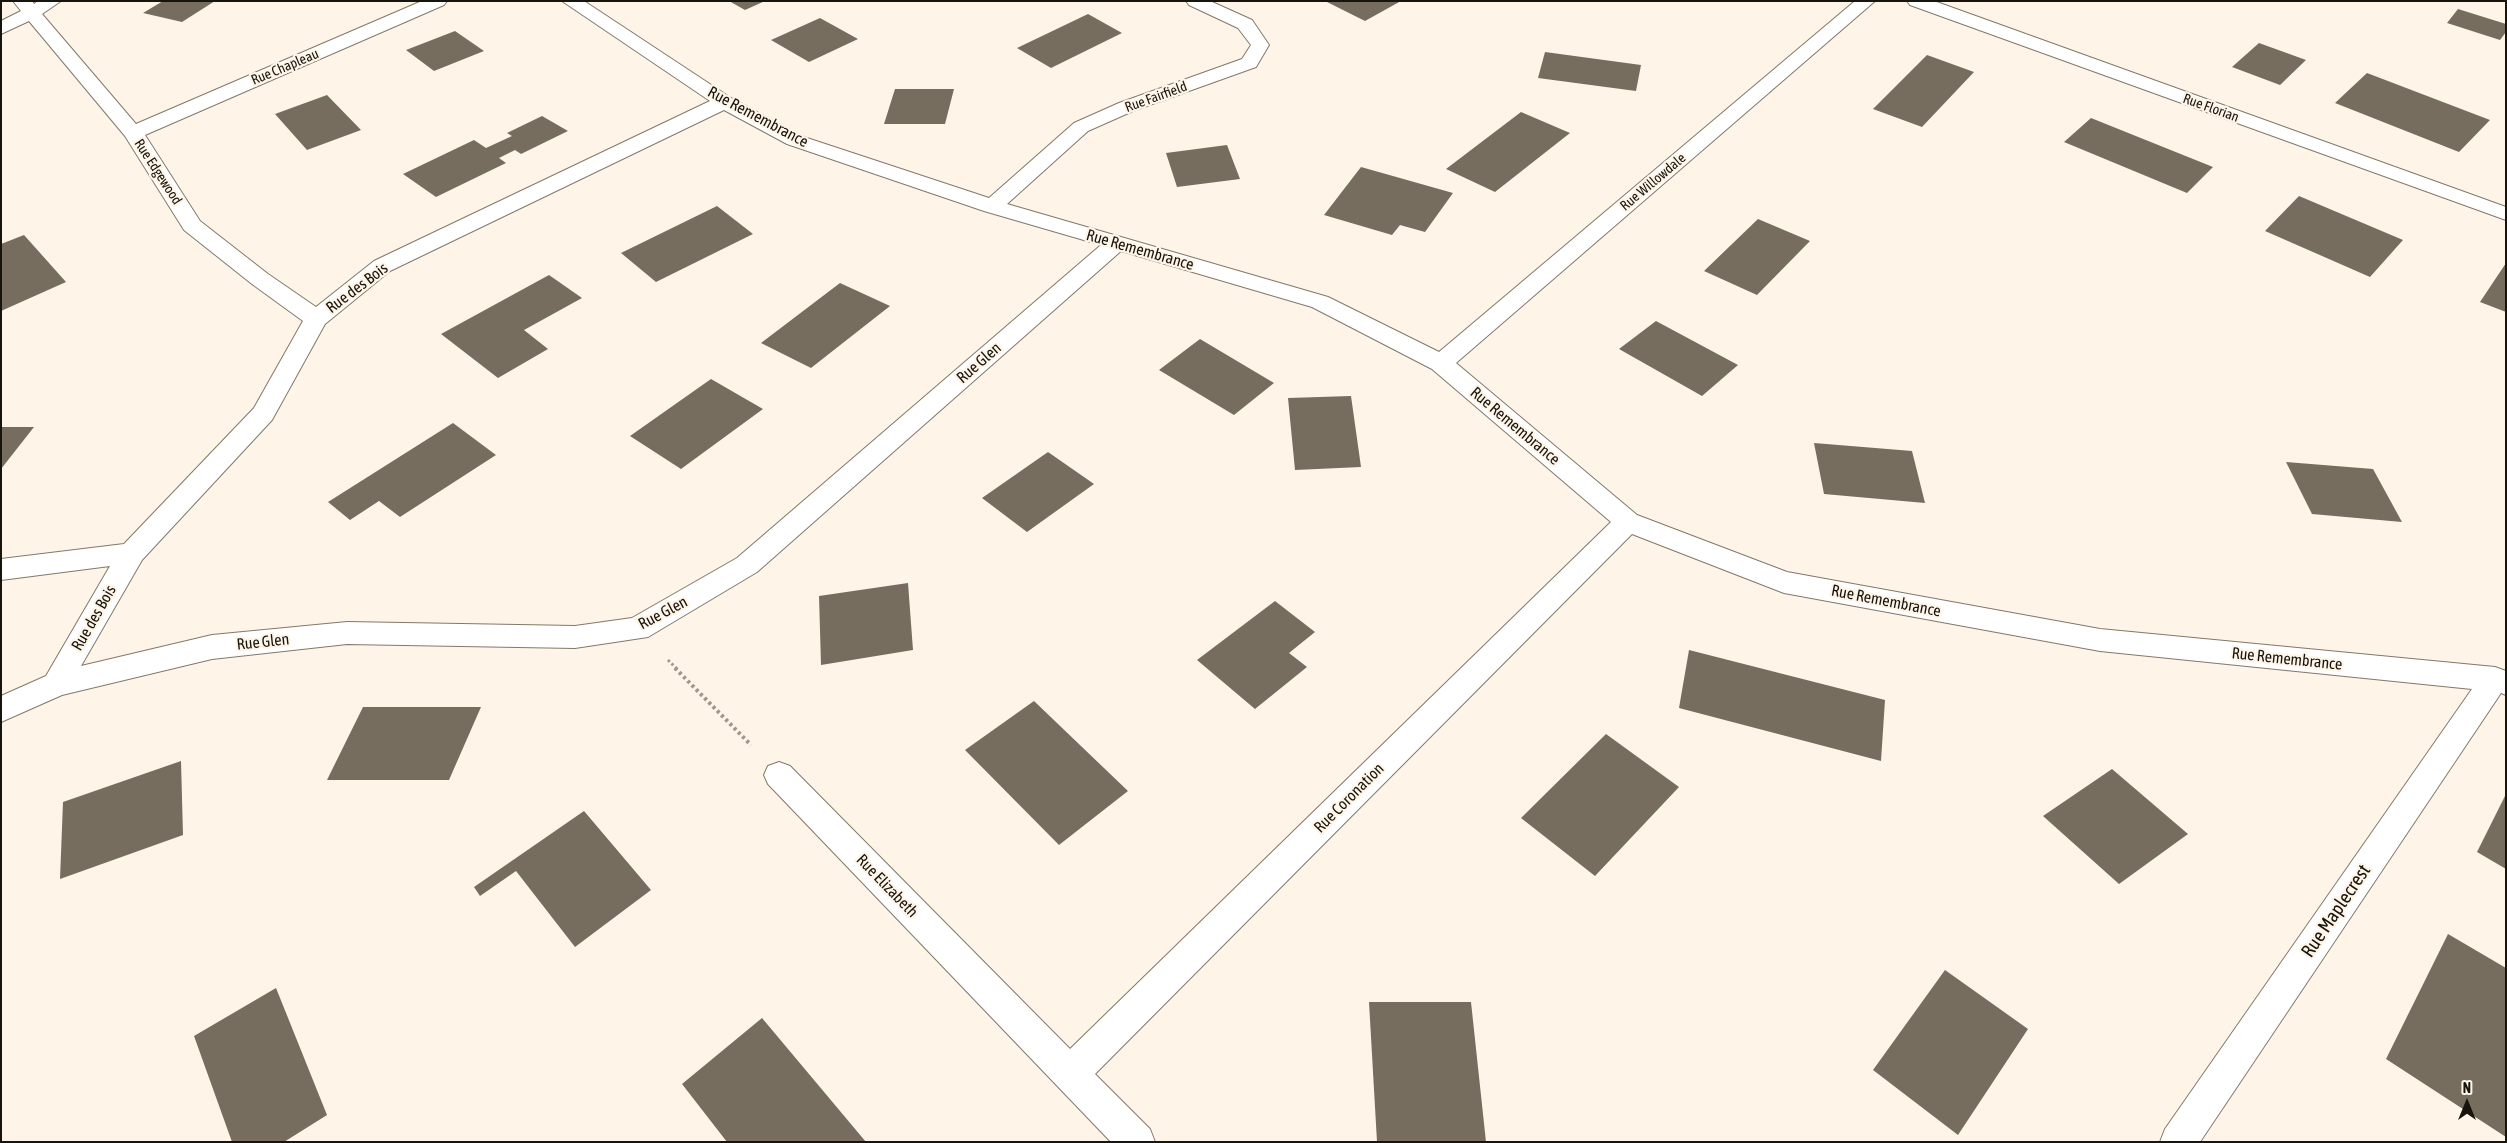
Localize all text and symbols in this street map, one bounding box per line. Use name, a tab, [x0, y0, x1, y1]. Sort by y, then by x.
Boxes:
street label: Rue Chapleau	[249, 45, 321, 89]
street label: Rue Fairfield	[1123, 78, 1189, 116]
street label: Rue Remembrance	[704, 82, 812, 152]
street label: Rue Florian	[2181, 90, 2241, 126]
street label: Rue Edgewood	[131, 136, 185, 208]
street label: Rue Willowdale	[1617, 150, 1689, 214]
street label: Rue Remembrance	[1084, 225, 1196, 275]
street label: Rue des Bois	[322, 259, 392, 317]
street label: Rue Glen	[953, 338, 1005, 388]
street label: Rue Remembrance	[1466, 383, 1564, 469]
street label: Rue Remembrance	[1830, 581, 1942, 621]
street label: Rue des Bois	[68, 582, 120, 654]
street label: Rue Glen	[635, 592, 691, 634]
street label: Rue Glen	[236, 630, 290, 654]
street label: Rue Remembrance	[2231, 644, 2343, 674]
street label: Rue Coronation	[1310, 759, 1388, 837]
street label: Rue Elizabeth	[852, 850, 922, 922]
street label: Rue Maplecrest	[2297, 860, 2375, 962]
north arrow	[2442, 1078, 2492, 1128]
text: N	[2463, 1080, 2471, 1096]

